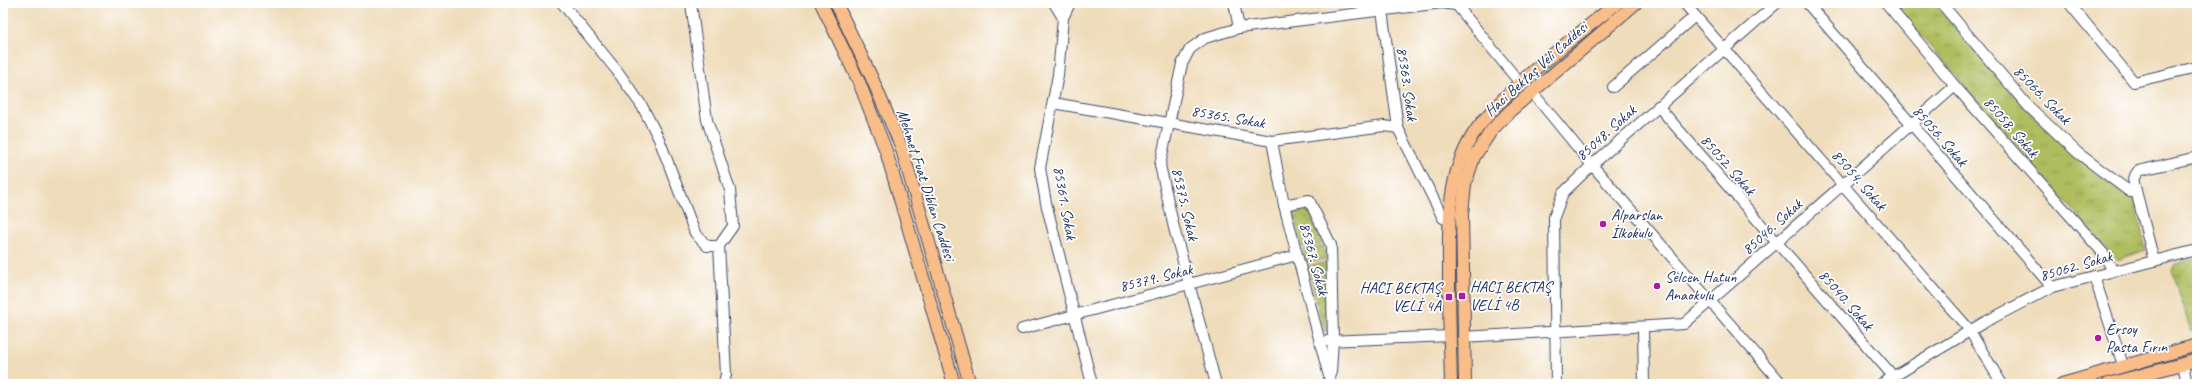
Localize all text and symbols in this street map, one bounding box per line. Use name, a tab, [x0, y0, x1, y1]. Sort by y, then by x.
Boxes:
street label: Haci Bektaş Veli Caddesi	[1480, 16, 1593, 121]
street label: 85363. Sokak	[1392, 46, 1422, 123]
street label: 85066. Sokak	[2009, 61, 2076, 130]
street label: 85058. Sokak	[1979, 92, 2044, 163]
street label: 85048. Sokak	[1572, 100, 1641, 165]
street label: 85365. Sokak	[1190, 101, 1268, 134]
street label: 85056. Sokak	[1908, 101, 1973, 172]
street label: Mehmet Fuat Diblan Caddesi	[892, 107, 961, 265]
street label: 85052. Sokak	[1696, 130, 1761, 201]
street label: 85054. Sokak	[1827, 145, 1892, 216]
street label: 85361. Sokak	[1049, 165, 1082, 243]
street label: 85375. Sokak	[1167, 166, 1203, 244]
street label: 85046. Sokak	[1738, 194, 1807, 259]
place label: Alparslan İlkokulu	[1611, 205, 1663, 243]
marker: Alparslan İlkokulu	[1598, 219, 1608, 229]
street label: 85367. Sokak	[1295, 220, 1334, 299]
street label: 85062. Sokak	[2037, 246, 2116, 286]
street label: 85379. Sokak	[1117, 259, 1196, 297]
street label: 85040. Sokak	[1814, 265, 1879, 336]
place label: Selcen Hatun Anaokulu	[1665, 267, 1737, 305]
place label: HACI BEKTAŞ VELİ 4B	[1470, 277, 1555, 315]
place label: HACI BEKTAŞ VELİ 4A	[1360, 278, 1444, 316]
marker: Selcen Hatun Anaokulu	[1652, 281, 1662, 291]
marker: HACI BEKTAŞ VELİ 4B	[1457, 291, 1467, 301]
marker: HACI BEKTAŞ VELİ 4A	[1444, 292, 1454, 302]
place label: Ersoy Pasta Fırın	[2106, 319, 2168, 357]
marker: Ersoy Pasta Fırın	[2093, 333, 2103, 343]

